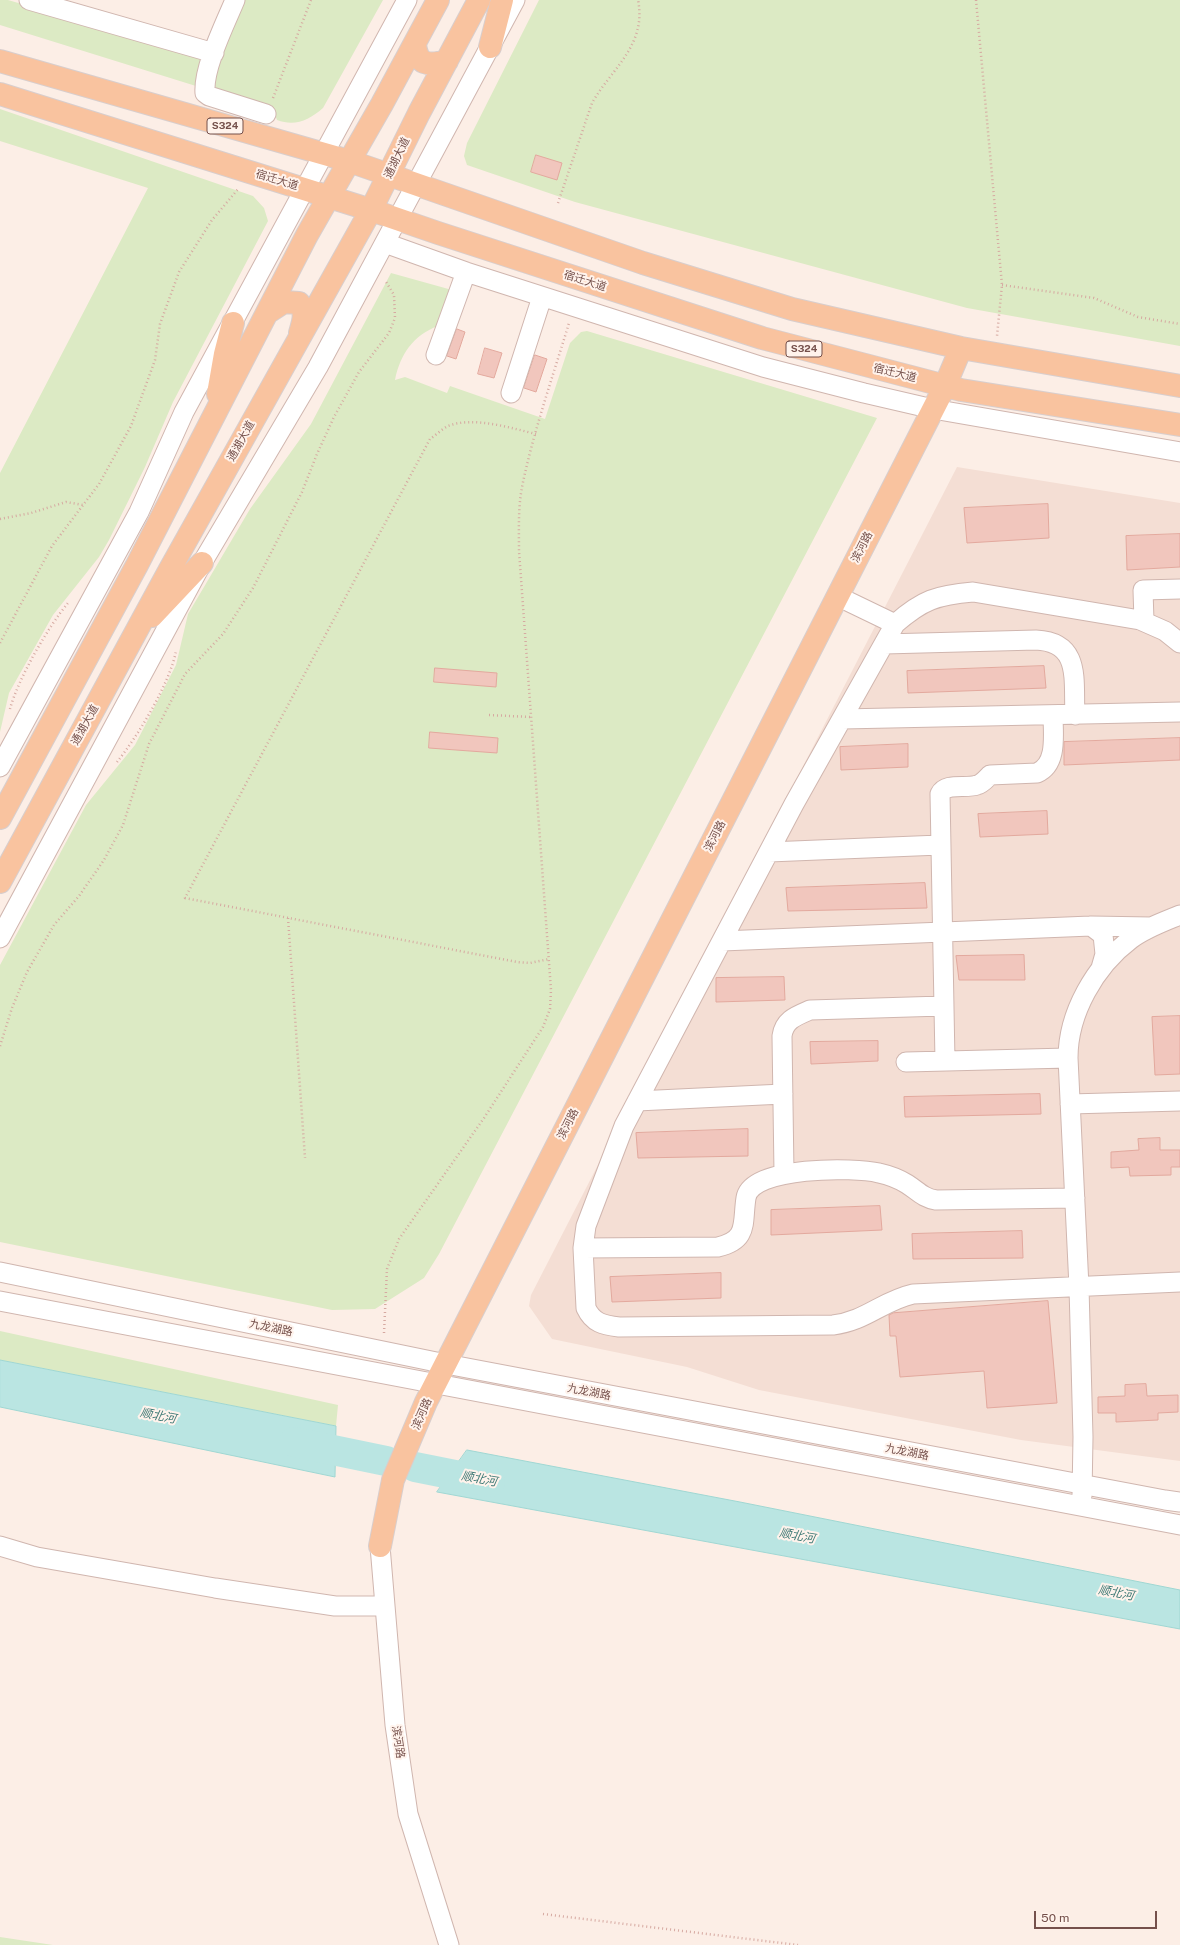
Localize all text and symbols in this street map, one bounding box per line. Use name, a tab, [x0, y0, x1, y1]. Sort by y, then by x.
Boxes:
road number: S324	[207, 118, 243, 134]
street label: 通湖大道	[381, 135, 413, 181]
street label: 宿迁大道	[254, 167, 300, 193]
street label: 宿迁大道	[562, 268, 608, 294]
road number: S324	[786, 341, 822, 357]
street label: 宿迁大道	[872, 361, 918, 385]
street label: 通湖大道	[225, 419, 257, 463]
street label: 滨河路	[849, 529, 875, 565]
street label: 通湖大道	[69, 703, 101, 747]
street label: 滨河路	[702, 818, 728, 854]
street label: 滨河路	[555, 1106, 581, 1142]
street label: 九龙湖路	[248, 1317, 294, 1339]
street label: 九龙湖路	[566, 1381, 612, 1403]
street label: 滨河路	[409, 1396, 435, 1432]
water label: 顺北河	[139, 1405, 177, 1427]
street label: 九龙湖路	[884, 1441, 930, 1463]
water label: 顺北河	[460, 1469, 498, 1489]
water label: 顺北河	[778, 1526, 816, 1546]
water label: 顺北河	[1097, 1583, 1135, 1603]
street label: 滨河路	[389, 1725, 407, 1759]
scale bar	[1036, 1903, 1159, 1929]
text: 50 m	[1041, 1911, 1069, 1925]

